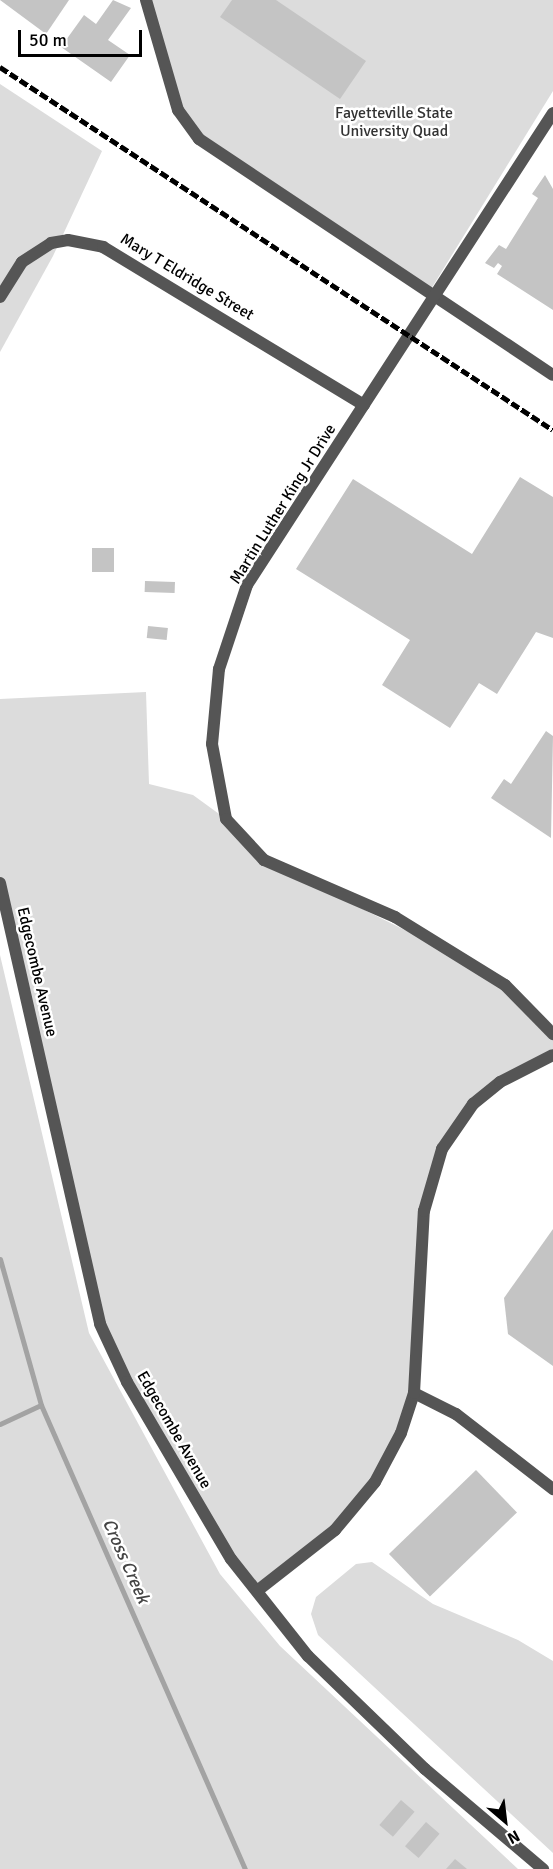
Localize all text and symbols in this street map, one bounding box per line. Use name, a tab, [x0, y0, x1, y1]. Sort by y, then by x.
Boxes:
scale bar	[21, 18, 146, 56]
text: 50 m	[29, 29, 67, 51]
park label: Fayetteville State University Quad	[335, 103, 453, 141]
street label: Mary T Eldridge Street	[117, 229, 257, 325]
street label: Martin Luther King Jr Drive	[226, 420, 340, 588]
street label: Edgecombe Avenue	[13, 905, 61, 1039]
street label: Edgecombe Avenue	[133, 1368, 215, 1492]
water label: Cross Creek	[98, 1515, 154, 1607]
north arrow	[475, 1791, 535, 1851]
text: N	[504, 1825, 523, 1848]

